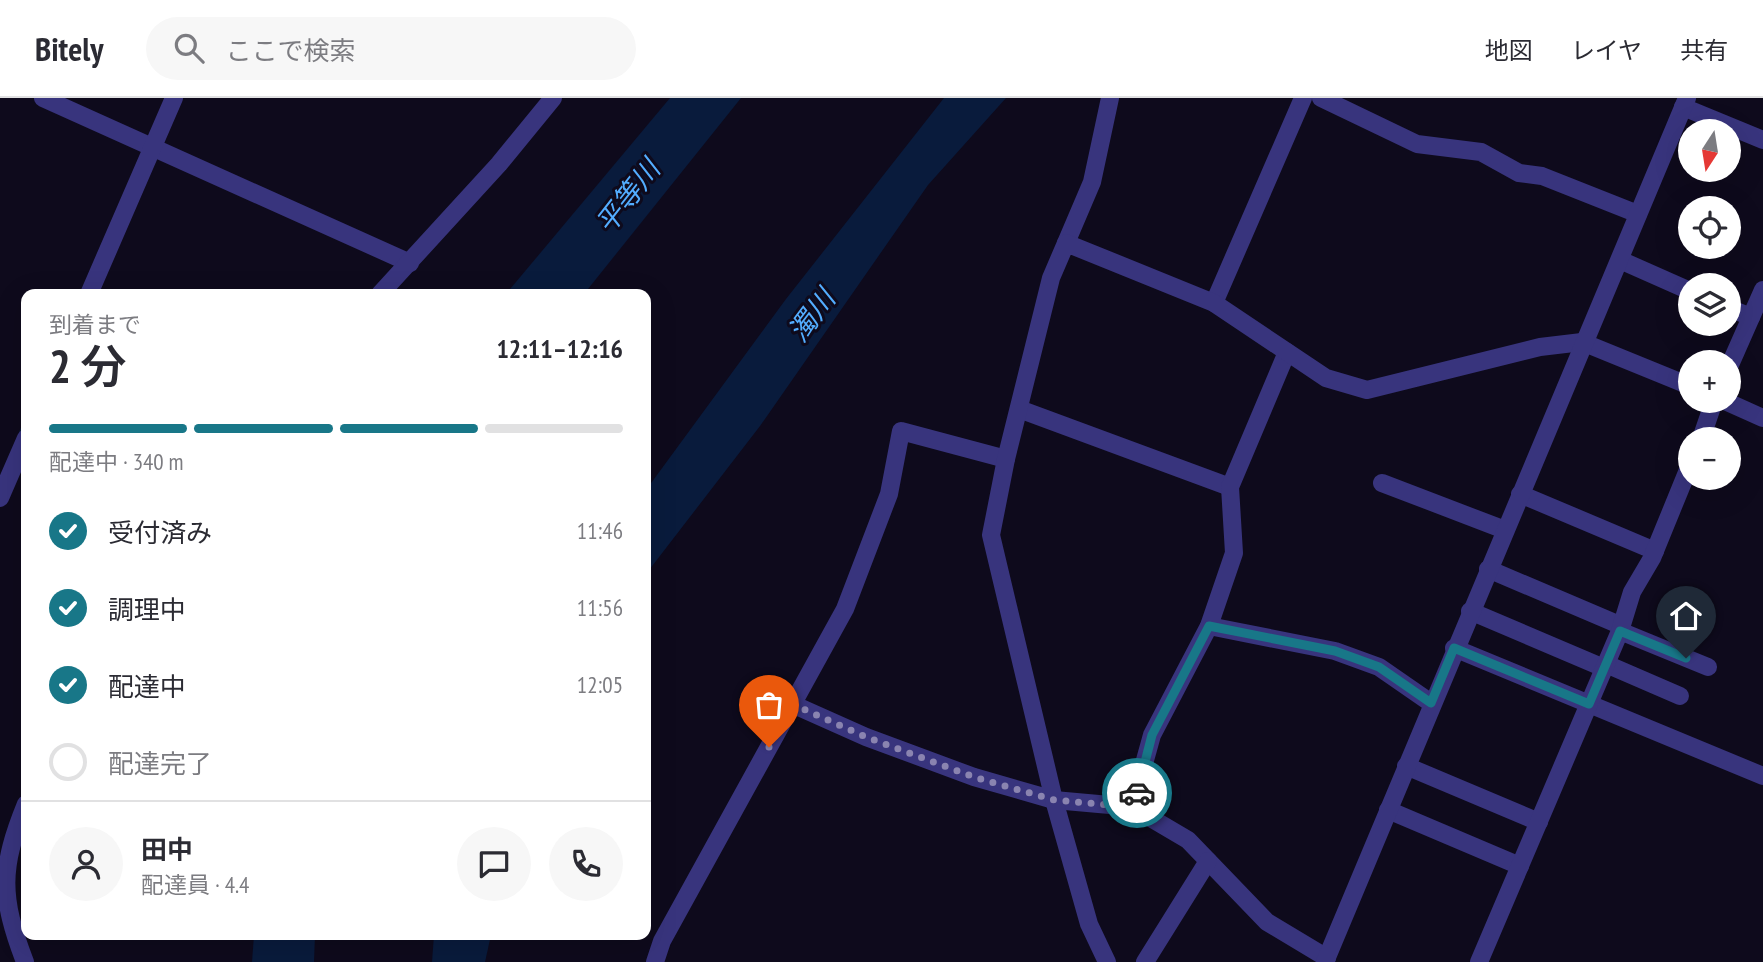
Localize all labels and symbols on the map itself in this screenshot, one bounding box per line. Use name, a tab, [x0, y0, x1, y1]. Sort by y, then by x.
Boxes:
north arrow	[1678, 119, 1741, 182]
water label: 平等川	[587, 149, 669, 240]
water label: 濁川	[779, 279, 844, 349]
pin	[1656, 586, 1716, 658]
pin	[739, 675, 799, 747]
courier	[1102, 758, 1172, 828]

